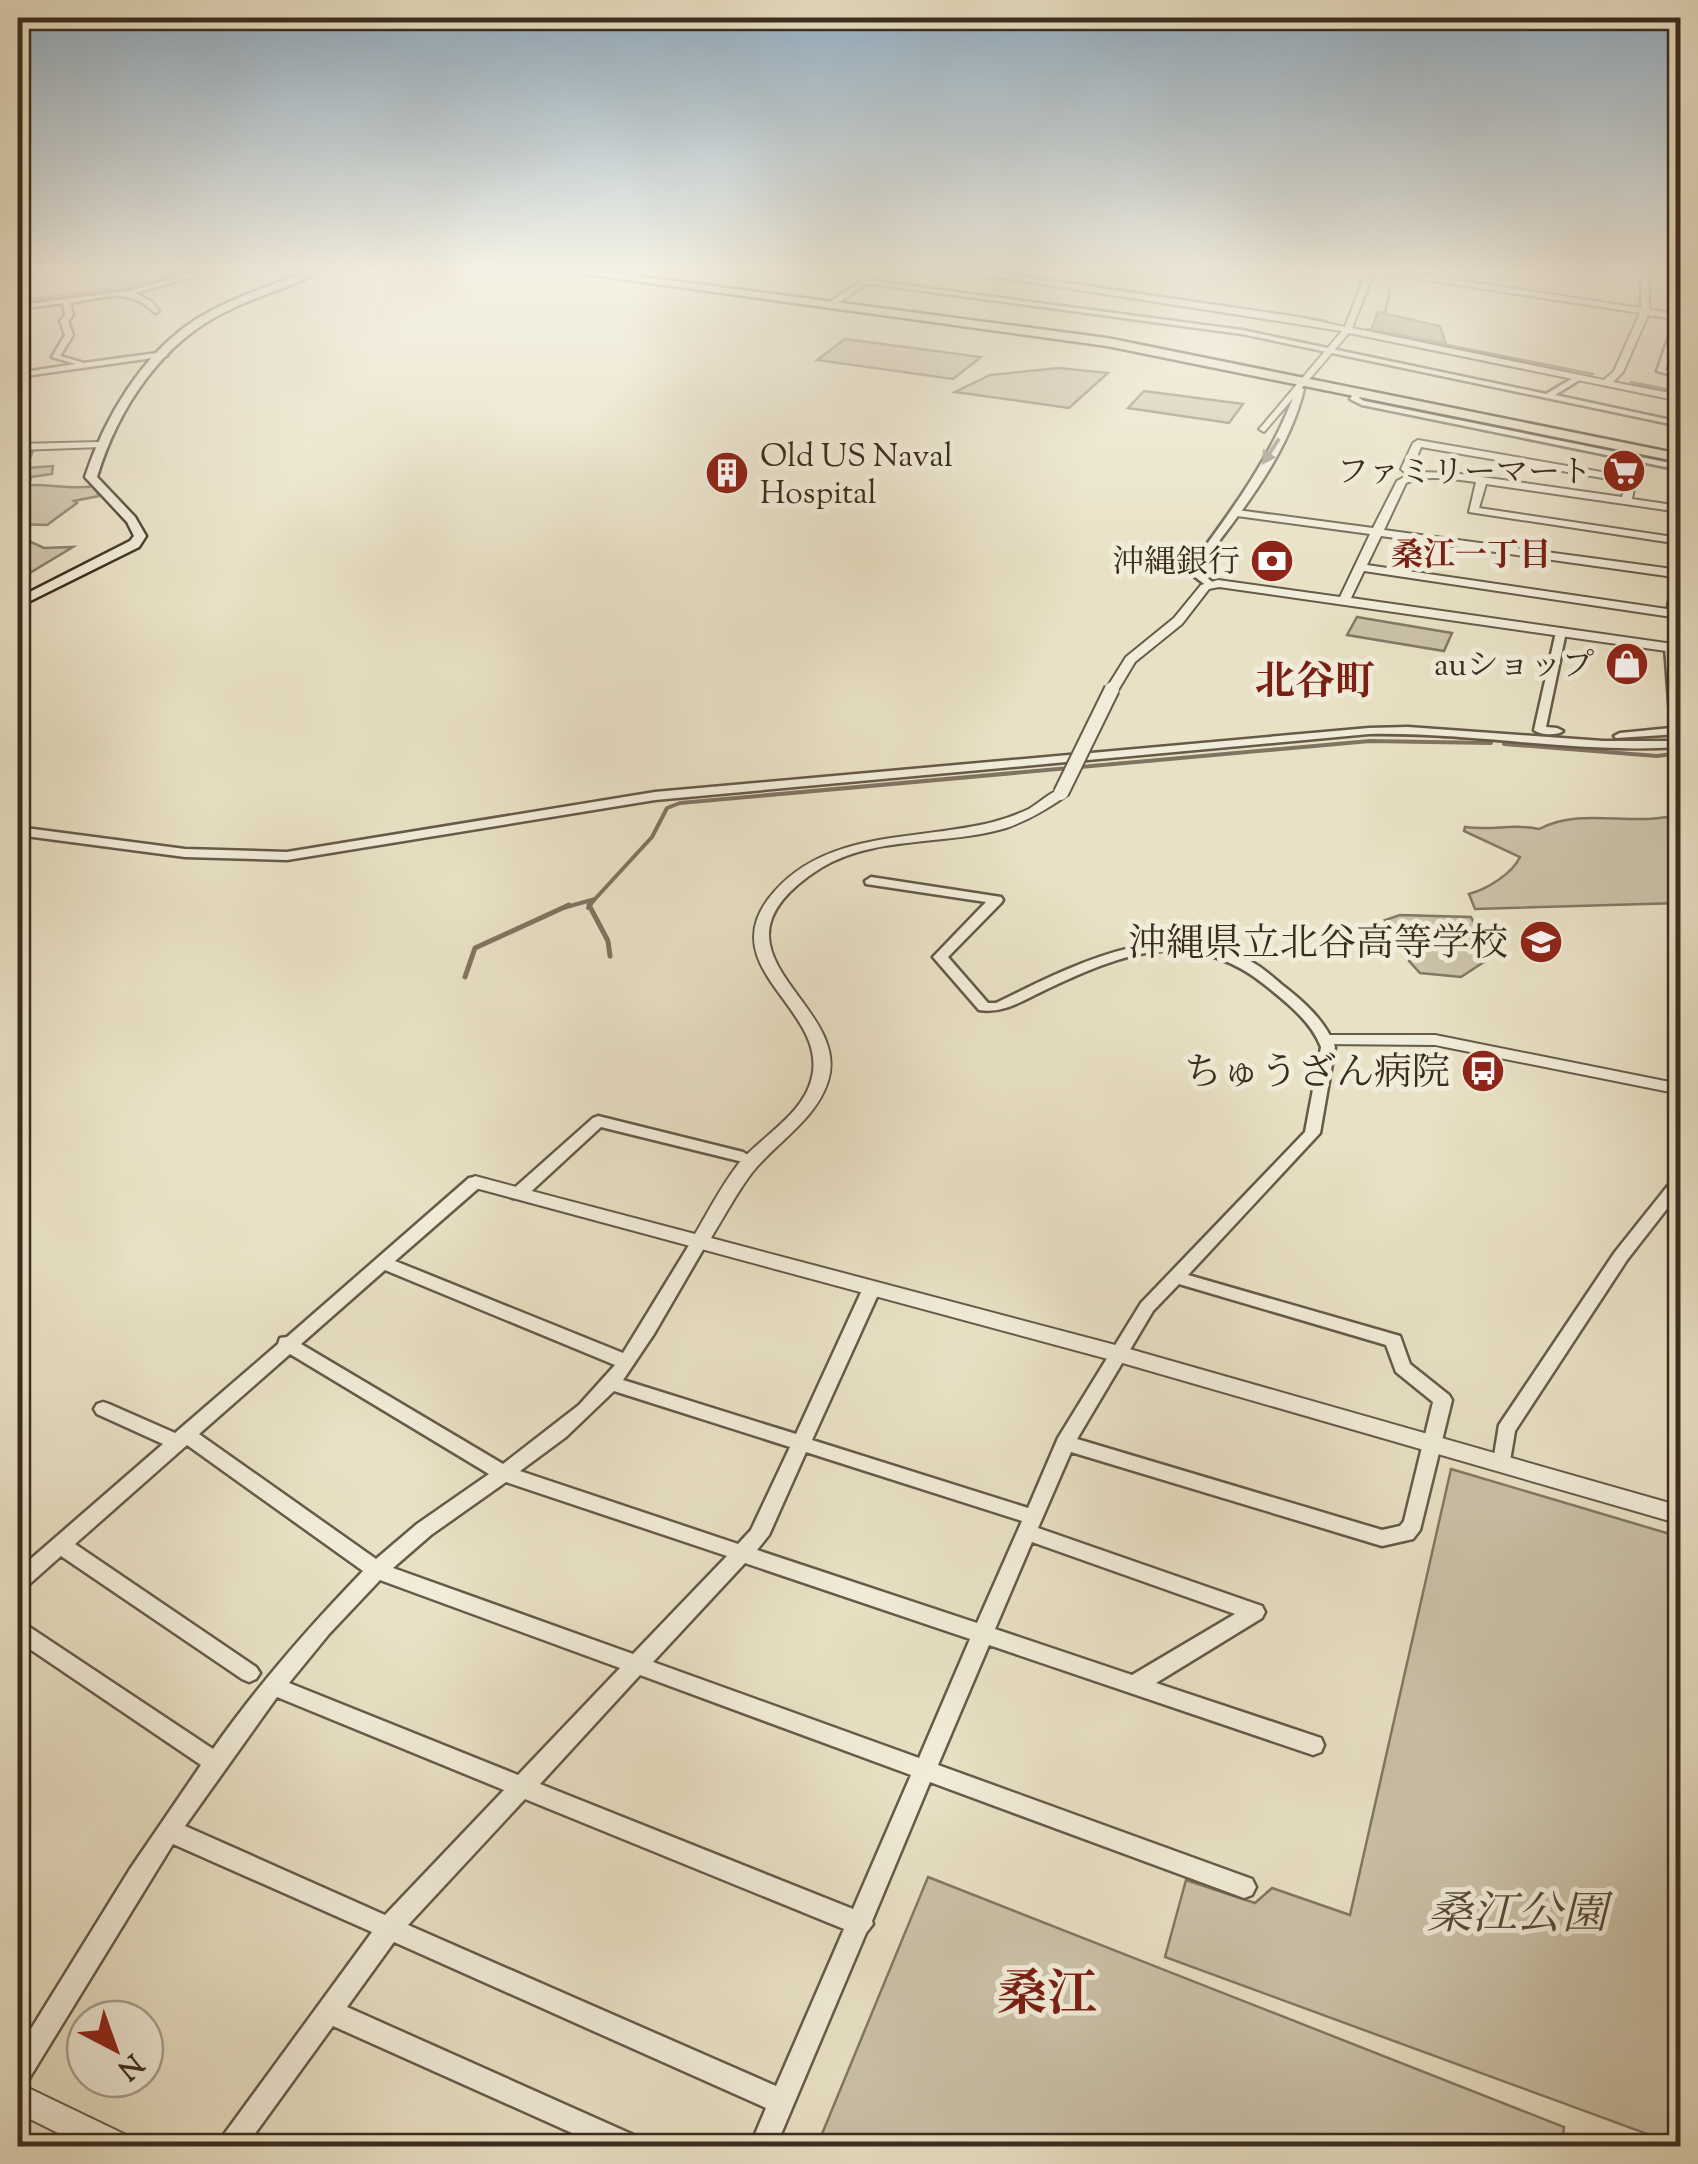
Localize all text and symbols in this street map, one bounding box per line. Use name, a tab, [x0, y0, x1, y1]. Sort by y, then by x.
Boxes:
place label: Old US Naval Hospital	[760, 435, 953, 518]
one-way arrow	[1263, 438, 1281, 465]
supermarket icon: ファミリーマート	[1601, 448, 1647, 494]
building icon: Old US Naval Hospital	[704, 450, 750, 496]
place label: ファミリーマート	[1337, 451, 1592, 497]
district label: 桑江一丁目	[1391, 534, 1551, 580]
bank icon: 沖縄銀行	[1249, 538, 1295, 584]
place label: 沖縄銀行	[1112, 541, 1240, 587]
shop icon: auショップ	[1604, 641, 1650, 687]
place label: auショップ	[1434, 644, 1594, 690]
district label: 北谷町	[1255, 656, 1375, 713]
place label: 沖縄県立北谷高等学校	[1128, 919, 1508, 973]
school or university icon: 沖縄県立北谷高等学校	[1518, 919, 1564, 965]
place label: ちゅうざん病院	[1184, 1048, 1450, 1102]
bus stop icon: ちゅうざん病院	[1460, 1048, 1506, 1094]
park label: 桑江公園	[1427, 1885, 1614, 1950]
district label: 桑江	[997, 1962, 1097, 2034]
north arrow	[65, 1999, 165, 2099]
text: N	[108, 2043, 151, 2088]

